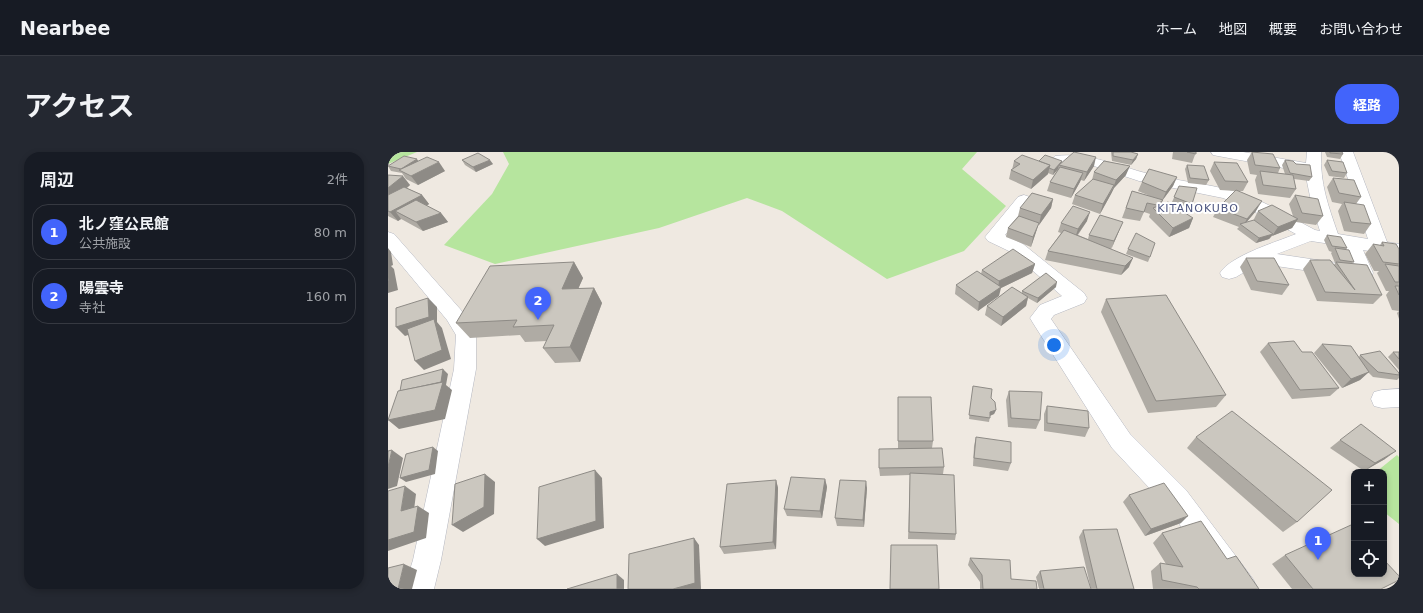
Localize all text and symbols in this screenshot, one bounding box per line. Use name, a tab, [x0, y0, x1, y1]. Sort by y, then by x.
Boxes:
text: Nearbee	[20, 17, 110, 39]
text: ホーム	[1155, 21, 1197, 37]
text: 地図	[1219, 21, 1247, 37]
text: 概要	[1269, 21, 1297, 37]
text: お問い合わせ	[1319, 21, 1403, 37]
button: 経路	[1335, 84, 1399, 124]
text: アクセス	[24, 90, 135, 123]
text: 周辺	[40, 170, 74, 190]
text: 2件	[327, 172, 348, 187]
district label: KITANOKUBO	[1157, 202, 1239, 215]
text: 北ノ窪公民館	[79, 215, 169, 233]
text: 1	[49, 225, 59, 240]
text: 80 m	[314, 225, 347, 240]
text: 公共施設	[79, 236, 131, 251]
text: 陽雲寺	[79, 279, 124, 297]
pin: 2	[525, 287, 551, 320]
text: 2	[49, 289, 59, 304]
text: 160 m	[305, 289, 347, 304]
text: 寺社	[79, 300, 105, 315]
your location	[1044, 335, 1064, 355]
map controls	[1351, 469, 1387, 577]
button: +	[1351, 469, 1387, 505]
button: −	[1351, 505, 1387, 541]
pin: 1	[1305, 527, 1331, 560]
button: locate	[1351, 541, 1387, 577]

